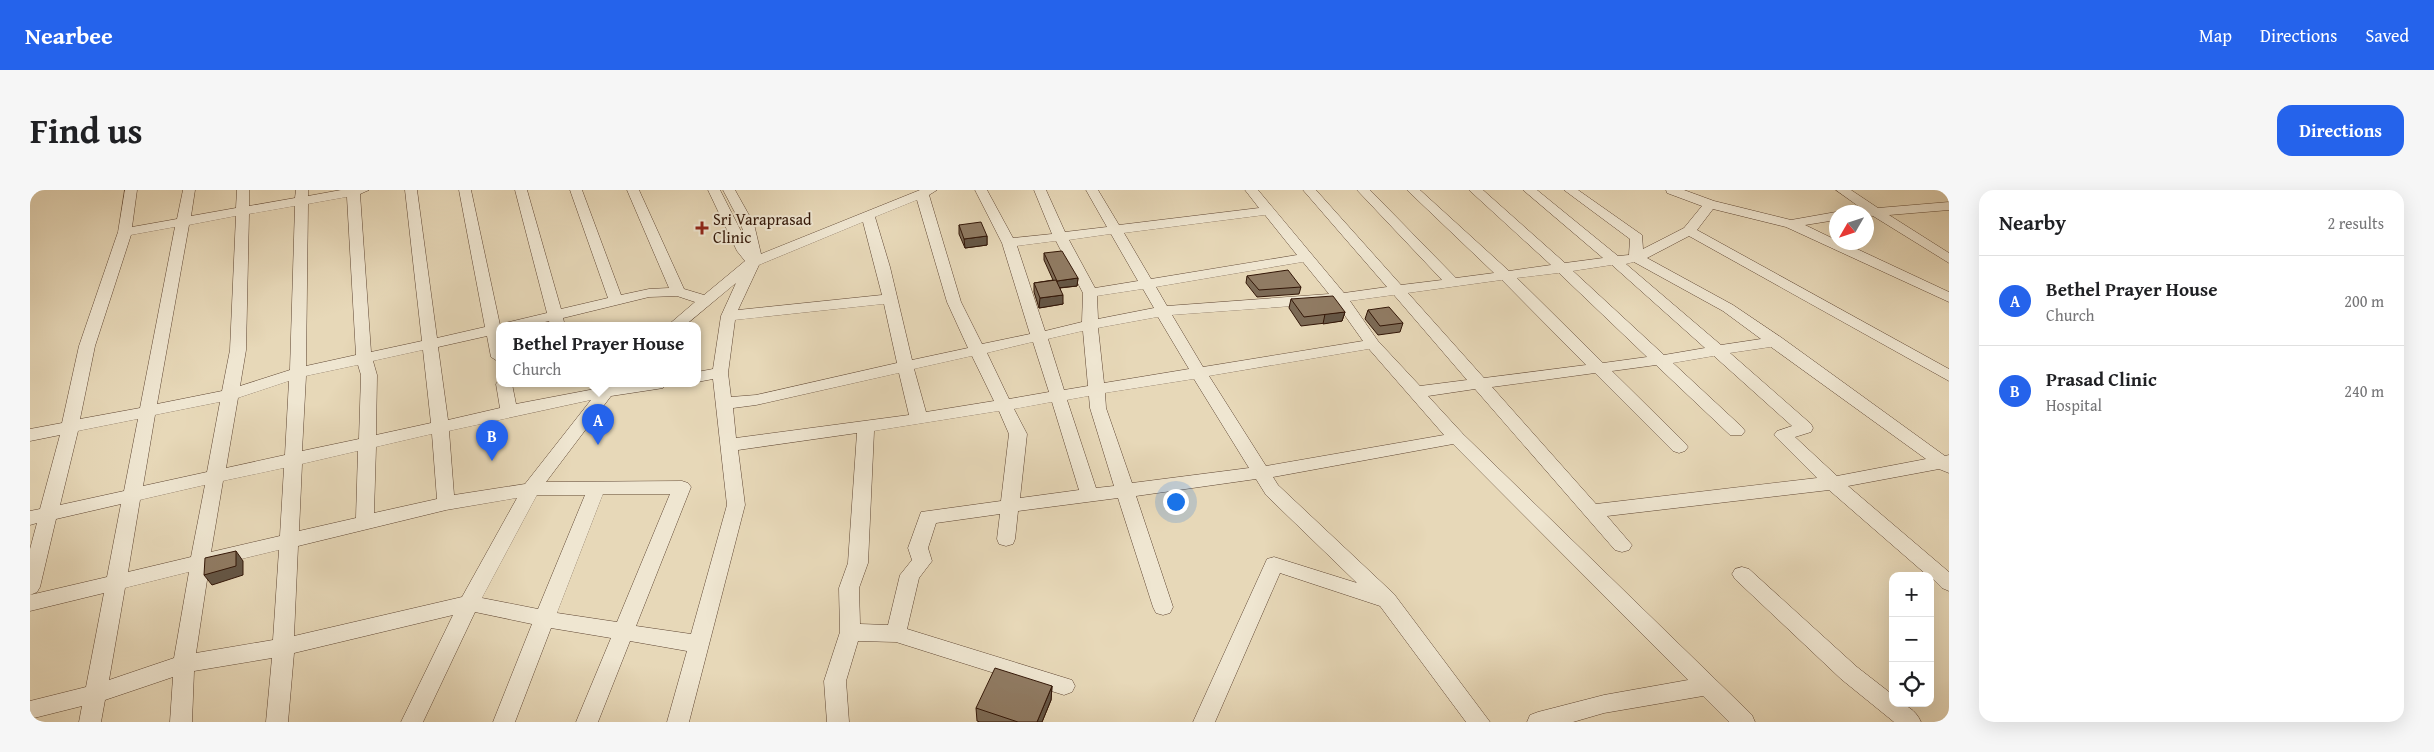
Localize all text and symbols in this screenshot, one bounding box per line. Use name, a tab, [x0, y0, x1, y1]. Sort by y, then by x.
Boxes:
text: Nearbee	[25, 18, 113, 53]
text: Map	[2199, 22, 2232, 49]
text: Directions	[2260, 22, 2337, 49]
text: Saved	[2365, 22, 2409, 49]
text: Find us	[30, 105, 143, 156]
button: Directions	[2277, 105, 2404, 156]
north arrow	[1829, 205, 1874, 250]
place label: Sri Varaprasad Clinic	[713, 207, 812, 249]
text: Nearby	[1999, 207, 2066, 238]
text: 2 results	[2327, 211, 2384, 235]
marker: Sri Varaprasad Clinic	[695, 221, 709, 235]
text: Bethel Prayer House	[2046, 275, 2218, 303]
text: A	[2010, 289, 2020, 313]
text: 200 m	[2344, 289, 2384, 313]
text: Church	[2046, 303, 2095, 327]
popup	[496, 322, 701, 387]
text: Bethel Prayer House	[513, 329, 684, 357]
text: Church	[513, 357, 561, 381]
text: Prasad Clinic	[2046, 365, 2157, 393]
text: B	[2010, 379, 2020, 403]
text: 240 m	[2344, 379, 2384, 403]
text: Hospital	[2046, 393, 2102, 417]
pin: A	[582, 404, 614, 445]
pin: B	[476, 420, 508, 461]
your location	[1163, 489, 1189, 515]
map controls	[1889, 572, 1934, 707]
button: +	[1889, 572, 1934, 617]
button: −	[1889, 617, 1934, 662]
button: locate	[1889, 662, 1934, 707]

